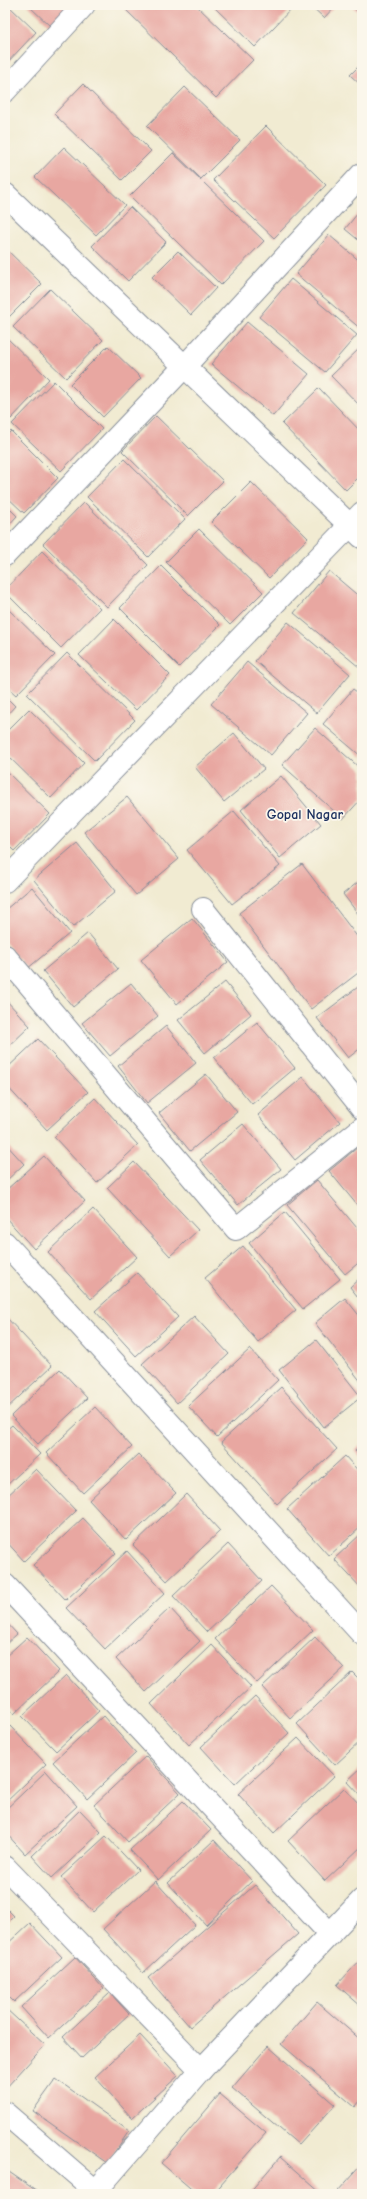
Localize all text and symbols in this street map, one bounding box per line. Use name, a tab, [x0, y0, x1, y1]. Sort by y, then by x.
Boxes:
district label: Gopal Nagar	[267, 806, 344, 823]

